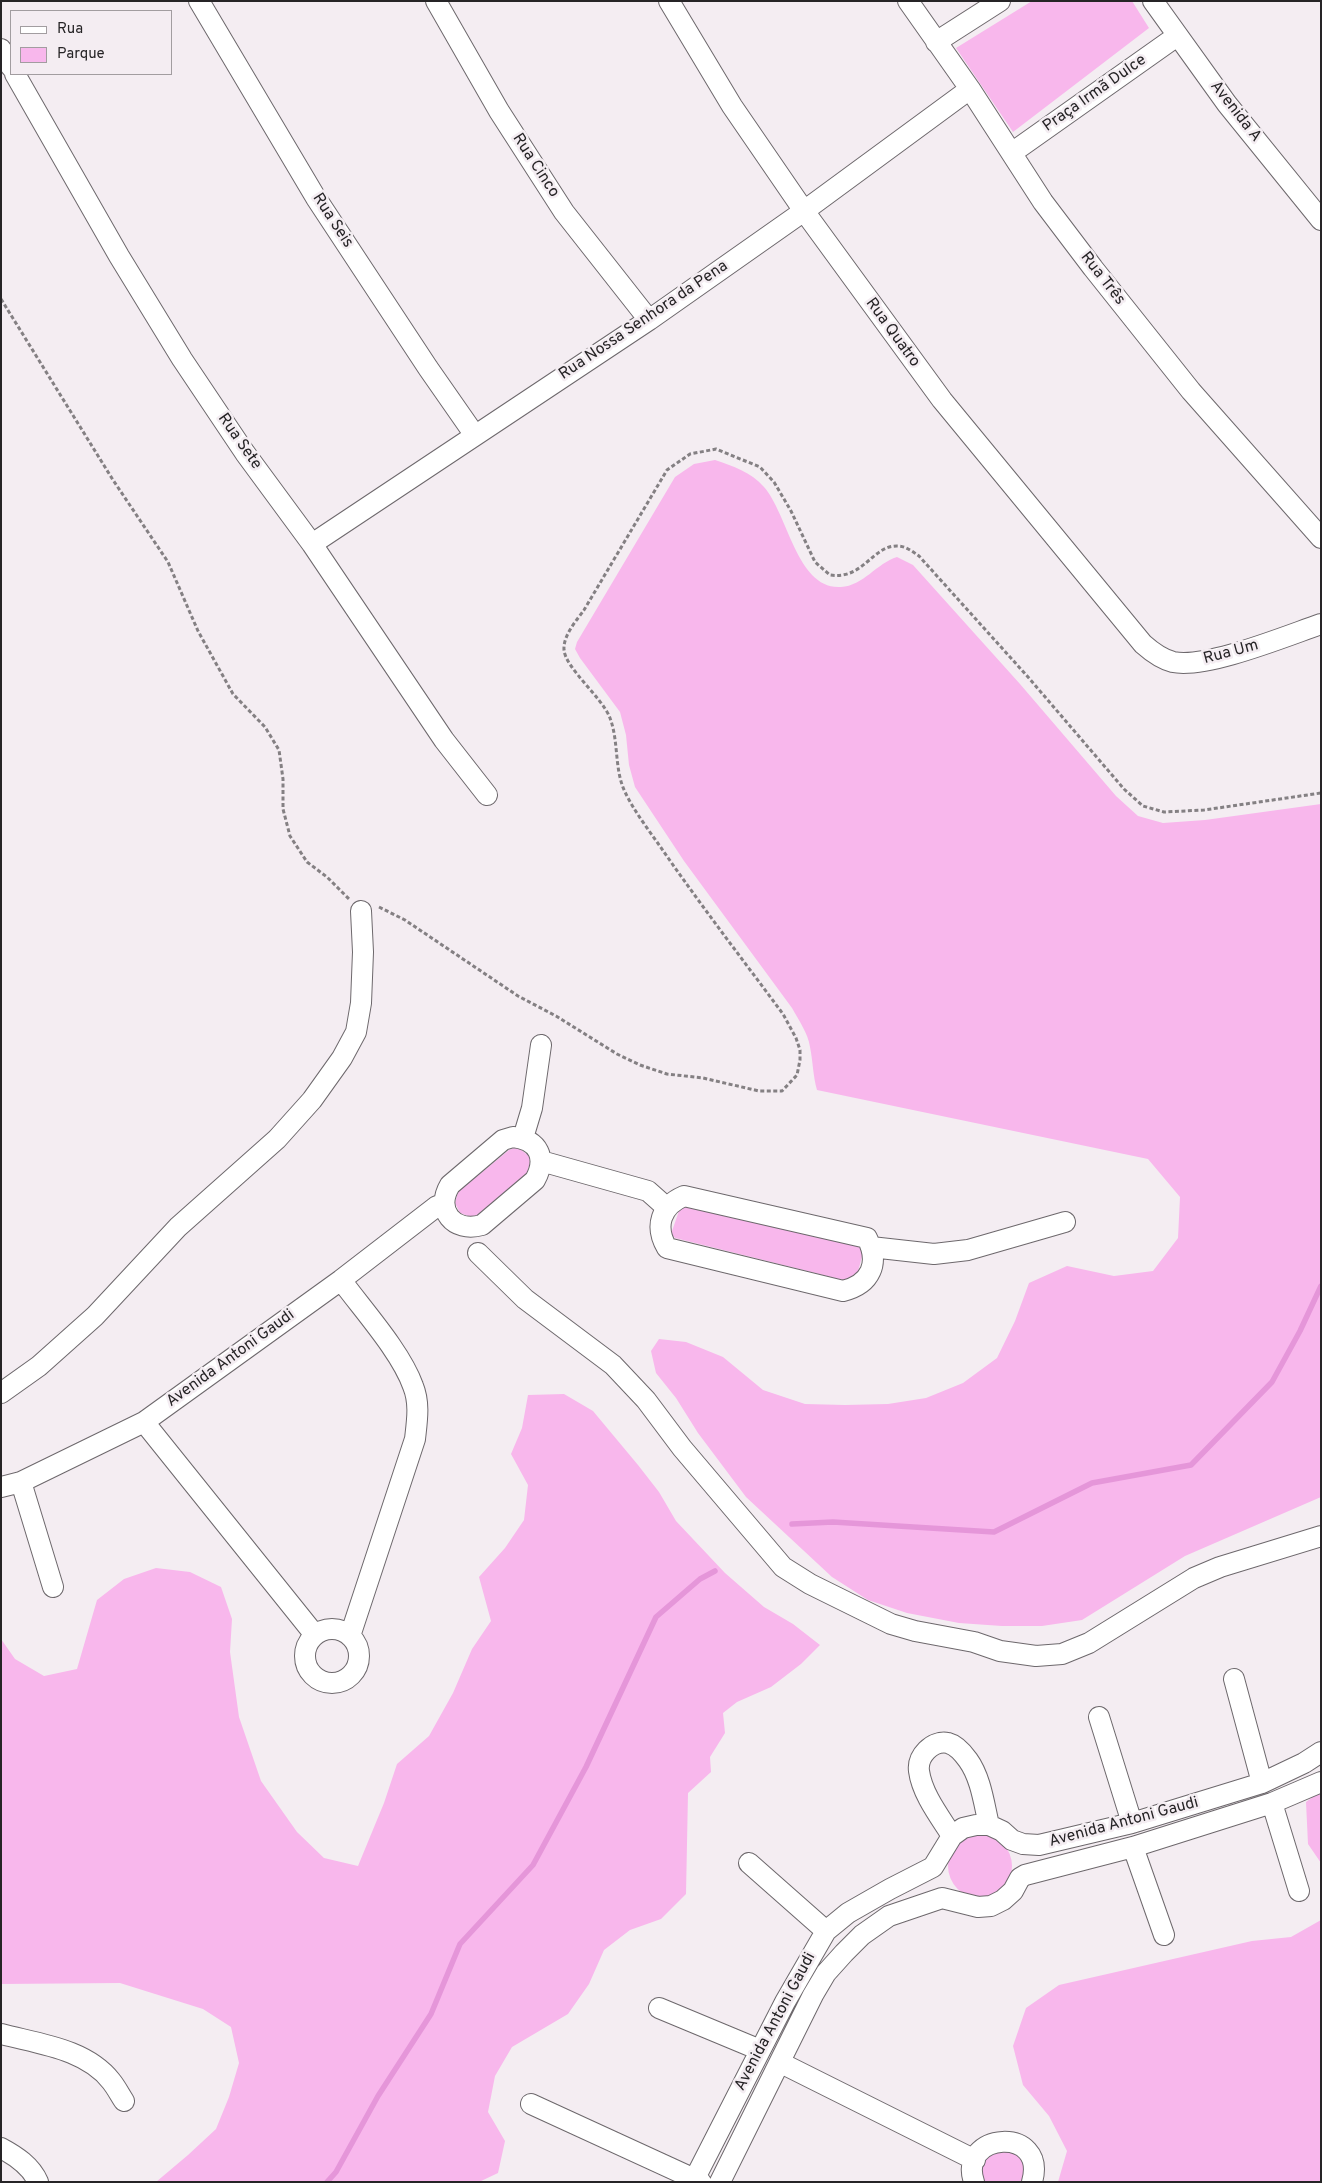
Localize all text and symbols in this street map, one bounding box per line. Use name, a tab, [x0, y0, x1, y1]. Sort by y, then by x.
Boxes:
legend	[10, 10, 172, 75]
text: Rua	[57, 20, 83, 39]
text: Parque	[57, 45, 105, 64]
street label: Praça Irmã Dulce	[1040, 51, 1150, 137]
street label: Avenida A	[1205, 78, 1265, 146]
street label: Rua Cinco	[507, 130, 563, 202]
street label: Rua Seis	[307, 190, 357, 252]
street label: Rua Três	[1075, 249, 1129, 309]
street label: Rua Nossa Senhora da Pena	[556, 257, 732, 385]
street label: Rua Quatro	[860, 295, 924, 371]
street label: Rua Sete	[213, 410, 265, 474]
street label: Rua Um	[1201, 636, 1261, 670]
street label: Avenida Antoni Gaudi	[163, 1306, 299, 1412]
street label: Avenida Antoni Gaudi	[1047, 1794, 1201, 1852]
street label: Avenida Antoni Gaudi	[731, 1950, 821, 2094]

